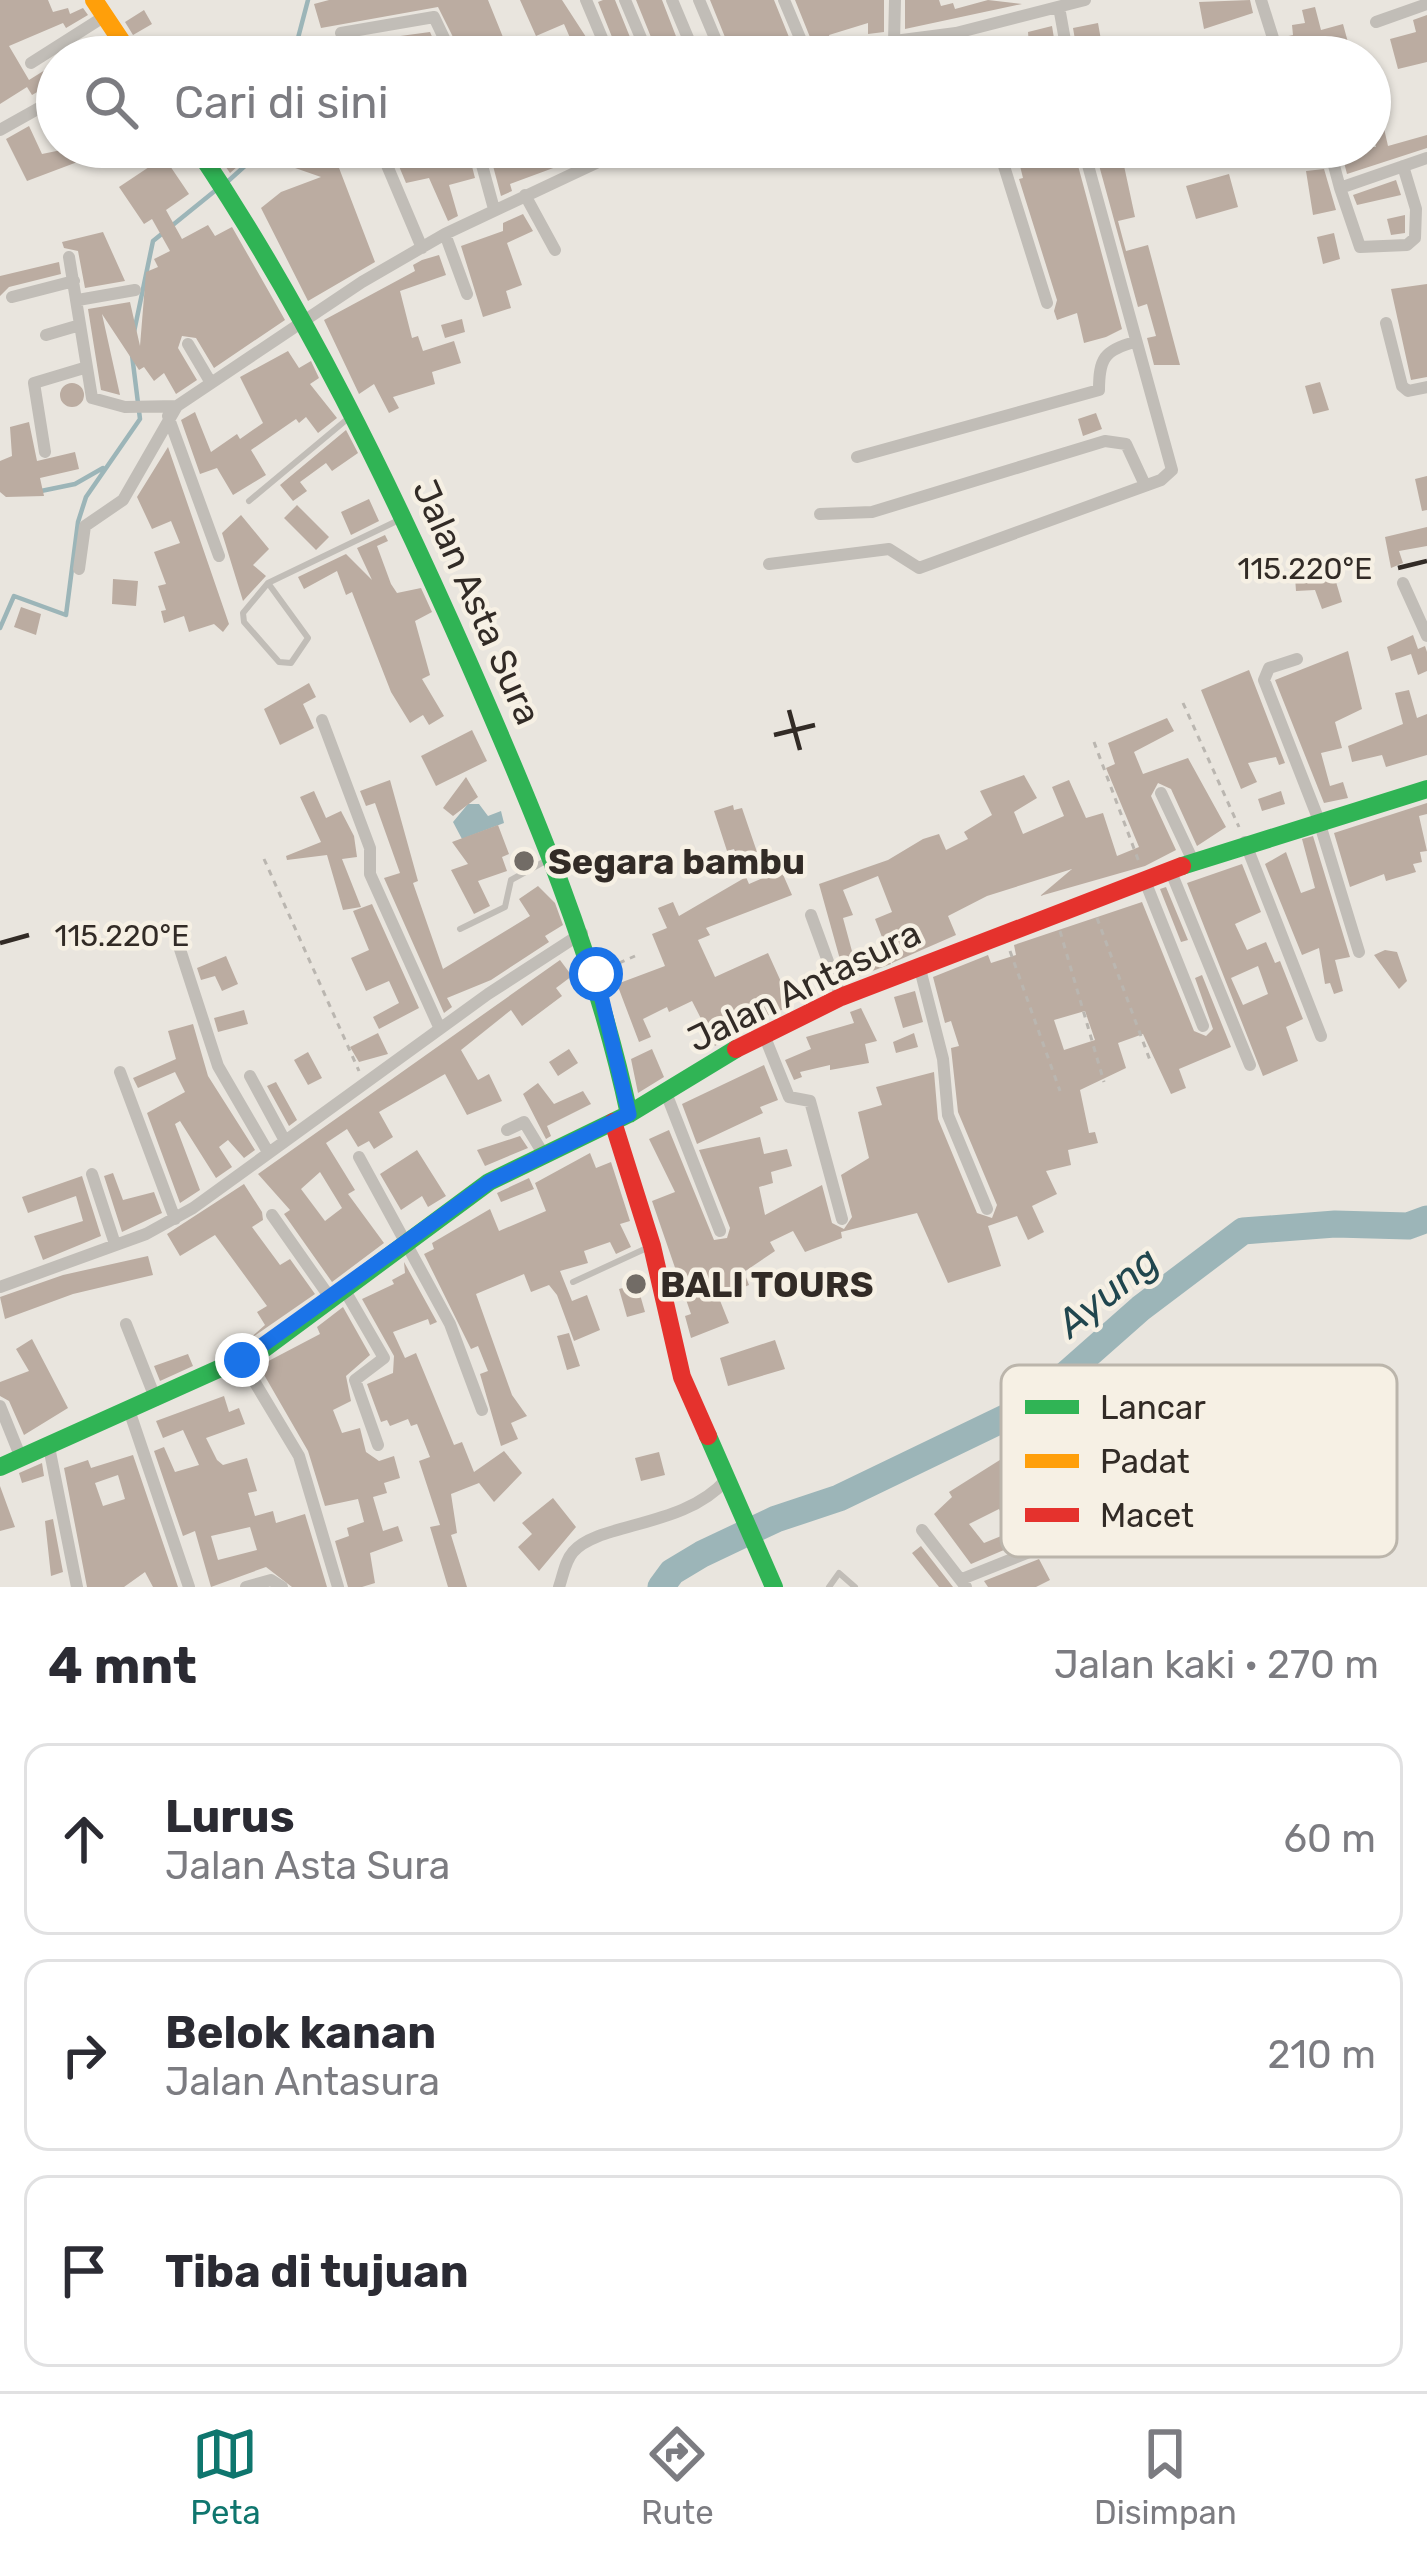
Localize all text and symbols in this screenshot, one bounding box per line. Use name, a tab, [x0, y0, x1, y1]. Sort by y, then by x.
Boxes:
search box	[36, 36, 1391, 168]
icon: search	[78, 69, 144, 135]
text: Cari di sini	[174, 76, 389, 129]
street label: Jalan Asta Sura	[404, 473, 550, 731]
text: 115.220°E	[1238, 551, 1372, 587]
place label: Segara bambu	[548, 840, 805, 883]
marker: Segara bambu	[511, 848, 537, 874]
street label: Jalan Antasura	[681, 911, 927, 1061]
text: 115.220°E	[55, 918, 189, 954]
route start	[569, 947, 623, 1001]
water label: Ayung	[1047, 1237, 1168, 1348]
place label: BALI TOURS	[660, 1263, 874, 1306]
marker: BALI TOURS	[623, 1271, 649, 1297]
route end	[215, 1333, 269, 1387]
legend	[1001, 1365, 1397, 1557]
text: Lancar	[1100, 1388, 1206, 1427]
text: Padat	[1100, 1442, 1190, 1481]
text: Macet	[1100, 1496, 1194, 1535]
text: 4 mnt	[48, 1635, 197, 1696]
text: Jalan kaki · 270 m	[1054, 1642, 1379, 1688]
text: Lurus	[165, 1790, 295, 1843]
icon: ahead	[51, 1806, 117, 1872]
text: 60 m	[1283, 1816, 1376, 1862]
text: Jalan Asta Sura	[165, 1843, 450, 1889]
text: Belok kanan	[165, 2006, 436, 2059]
icon: right	[51, 2022, 117, 2088]
text: 210 m	[1267, 2032, 1376, 2078]
text: Jalan Antasura	[165, 2059, 440, 2105]
icon: arrive	[51, 2238, 117, 2304]
text: Tiba di tujuan	[165, 2245, 469, 2298]
tab: Peta	[190, 2421, 261, 2532]
tab: Rute	[641, 2421, 714, 2532]
tab: Disimpan	[1094, 2421, 1237, 2532]

